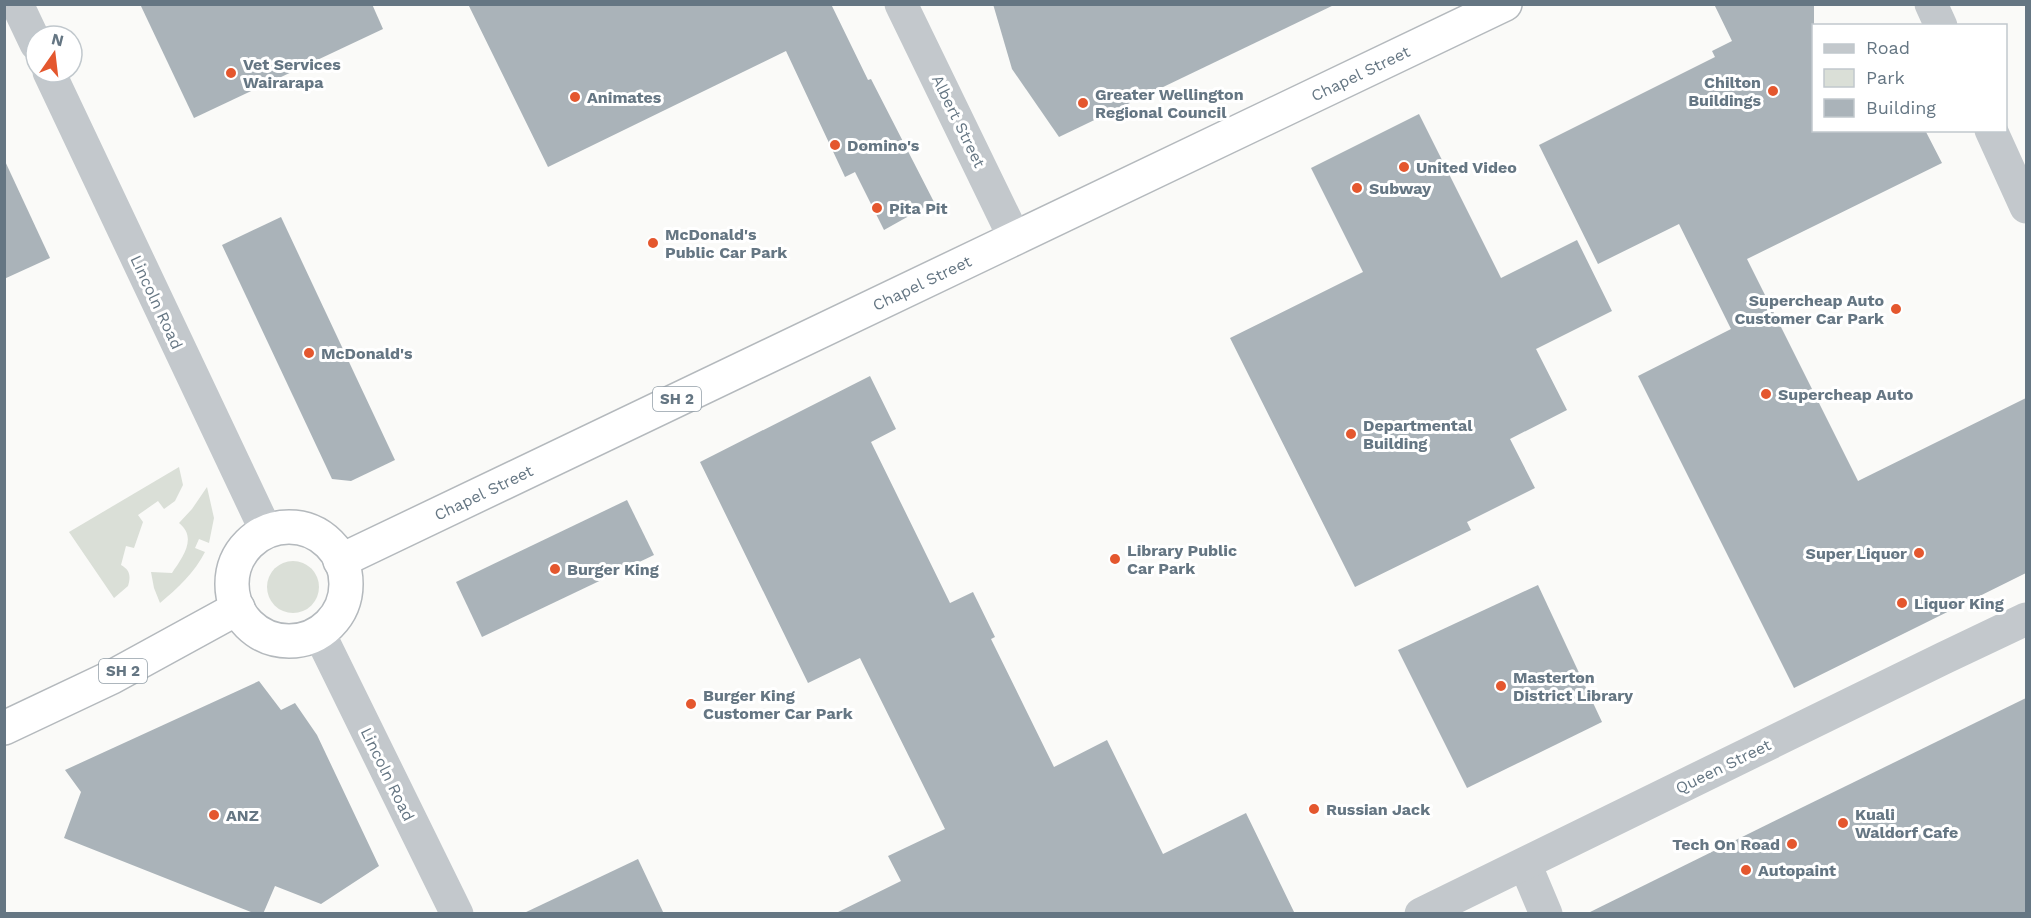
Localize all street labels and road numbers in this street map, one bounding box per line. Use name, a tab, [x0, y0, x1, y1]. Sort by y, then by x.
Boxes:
street label: Chapel Street	[1308, 42, 1413, 105]
street label: Albert Street	[928, 72, 989, 171]
street label: Chapel Street	[870, 251, 975, 315]
street label: Lincoln Road	[126, 252, 187, 352]
road number: SH 2	[653, 387, 701, 411]
street label: Chapel Street	[431, 461, 536, 525]
road number: SH 2	[99, 659, 147, 683]
street label: Lincoln Road	[357, 724, 418, 824]
street label: Queen Street	[1672, 735, 1774, 798]

